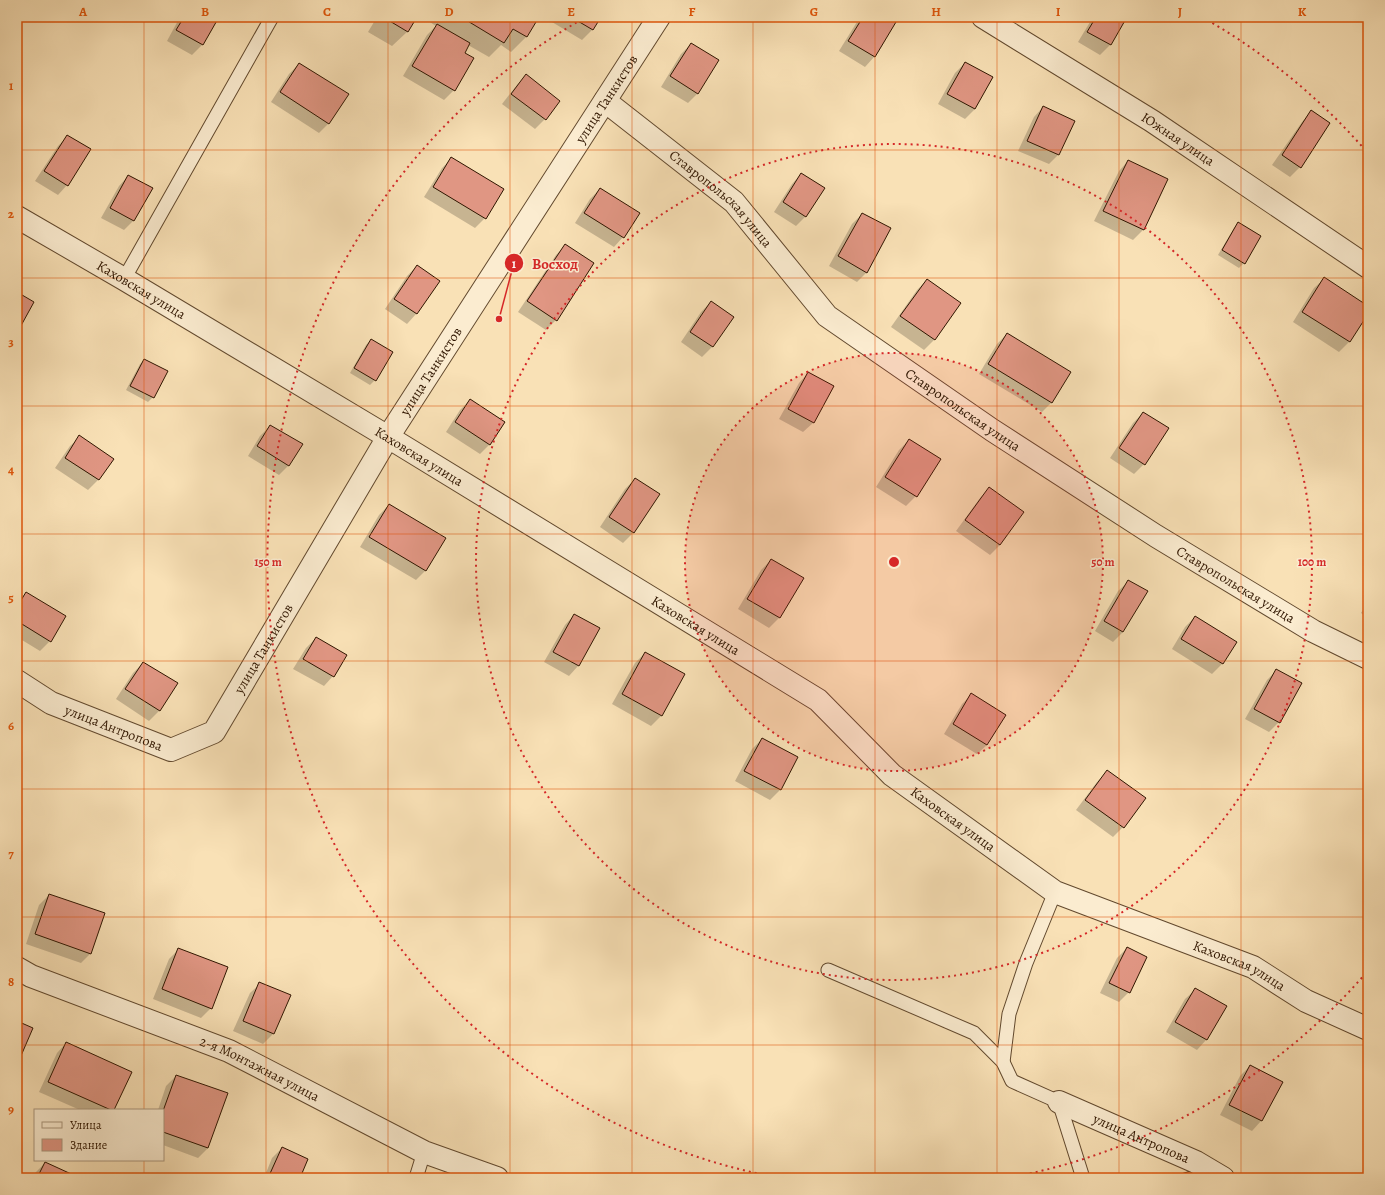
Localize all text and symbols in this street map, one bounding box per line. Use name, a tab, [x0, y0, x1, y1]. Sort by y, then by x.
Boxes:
text: A	[78, 3, 88, 20]
text: B	[201, 3, 209, 20]
text: C	[323, 3, 331, 20]
text: D	[444, 3, 454, 20]
text: E	[567, 3, 575, 20]
text: F	[689, 3, 696, 20]
text: G	[810, 3, 818, 20]
text: H	[931, 3, 941, 20]
text: I	[1056, 3, 1061, 20]
text: J	[1178, 3, 1182, 20]
text: K	[1298, 3, 1307, 20]
street label: улица Танкистов	[571, 51, 642, 148]
text: 1	[9, 77, 14, 94]
street label: Южная улица	[1138, 108, 1219, 171]
street label: Ставропольская улица	[665, 146, 777, 252]
text: 2	[8, 205, 15, 222]
callout: Восход	[504, 250, 586, 277]
text: Восход	[532, 254, 578, 274]
street label: Каховская улица	[93, 256, 190, 324]
text: 1	[512, 256, 517, 272]
street label: улица Танкистов	[395, 323, 467, 420]
text: 3	[8, 333, 14, 350]
street label: Ставропольская улица	[901, 364, 1024, 456]
street label: Каховская улица	[371, 422, 467, 491]
text: 4	[8, 461, 14, 478]
street label: Ставропольская улица	[1173, 541, 1299, 628]
text: 150 m	[254, 554, 282, 570]
text: 50 m	[1091, 554, 1115, 570]
text: 100 m	[1298, 554, 1326, 570]
centre of rings	[887, 555, 901, 569]
text: 5	[8, 589, 14, 606]
street label: Каховская улица	[648, 591, 744, 660]
street label: улица Танкистов	[229, 600, 298, 698]
street label: улица Антропова	[61, 700, 166, 756]
text: 6	[8, 717, 14, 734]
street label: Каховская улица	[906, 782, 1000, 857]
text: 7	[8, 845, 14, 862]
street label: Каховская улица	[1190, 936, 1290, 996]
text: 8	[8, 973, 14, 990]
street label: 2-я Монтажная улица	[197, 1032, 323, 1106]
text: 9	[8, 1101, 14, 1118]
legend	[34, 1109, 164, 1161]
street label: улица Антропова	[1089, 1109, 1193, 1168]
text: Улица	[70, 1117, 102, 1133]
text: Здание	[70, 1137, 107, 1153]

